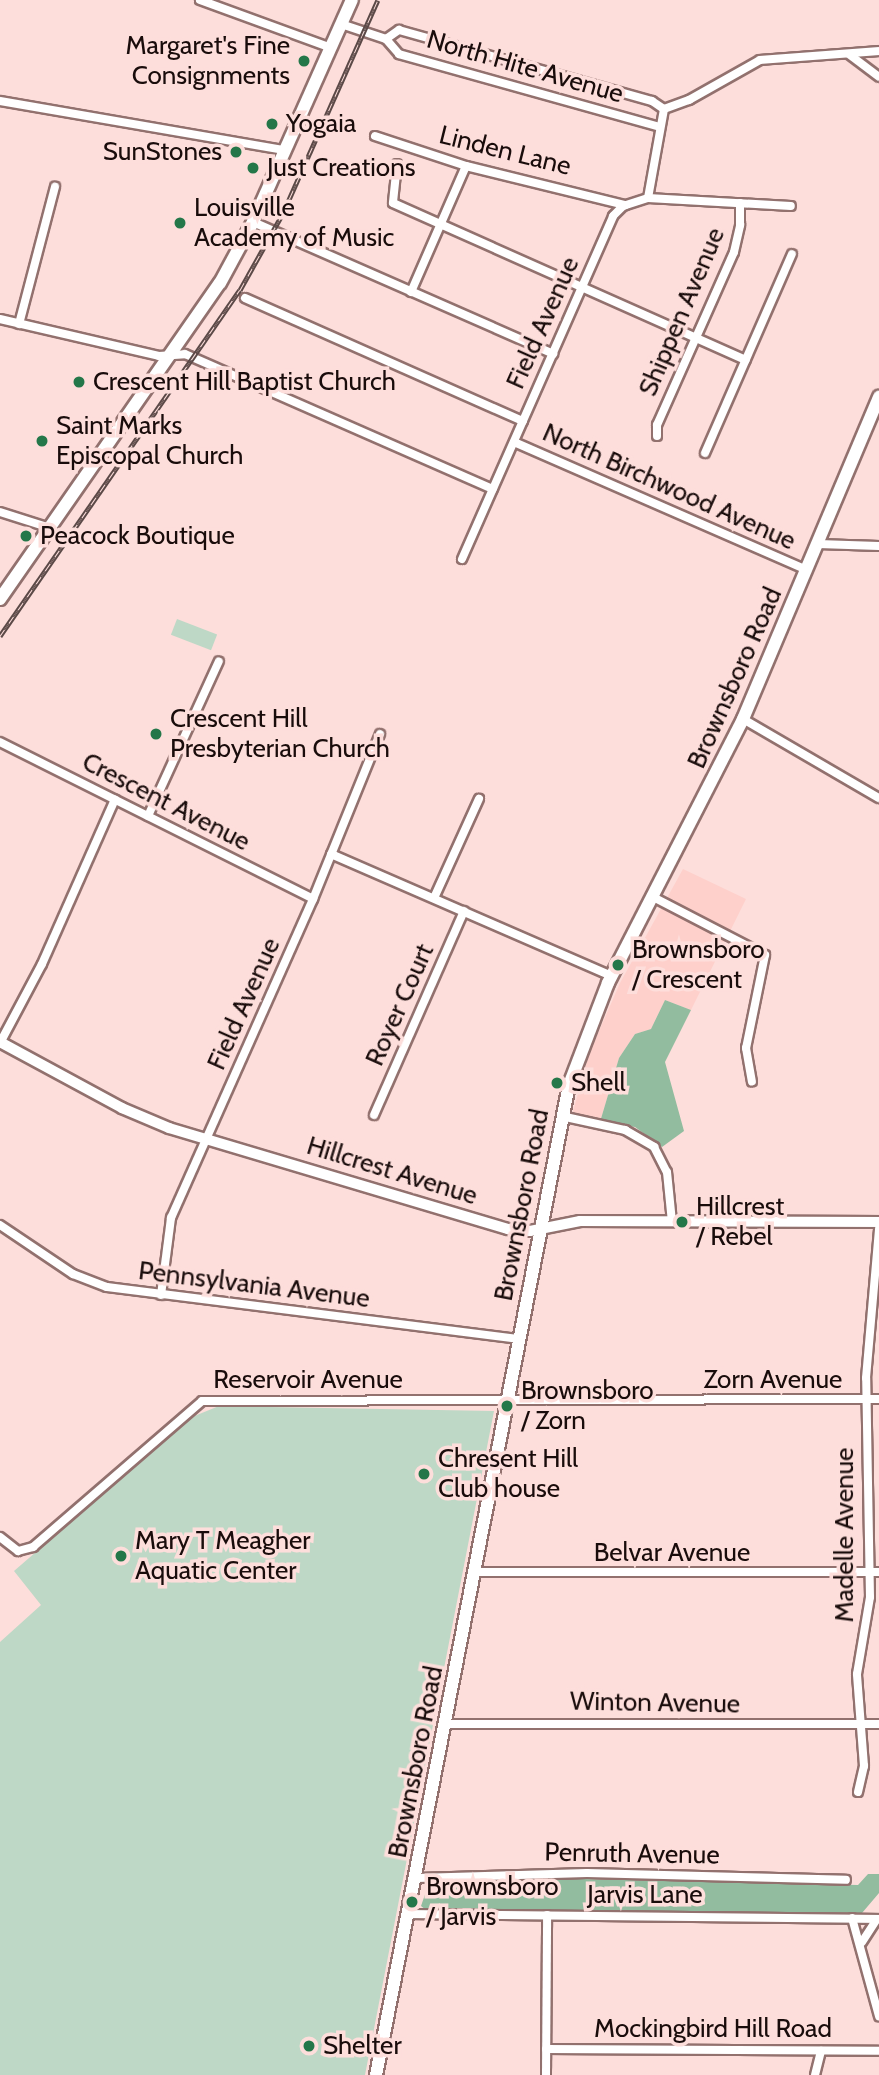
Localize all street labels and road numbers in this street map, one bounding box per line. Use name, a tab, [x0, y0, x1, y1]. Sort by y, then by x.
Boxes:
street label: North Hite Avenue	[423, 24, 627, 110]
street label: Linden Lane	[436, 120, 574, 182]
street label: Shippen Avenue	[633, 223, 731, 401]
street label: Field Avenue	[500, 252, 586, 394]
street label: North Birchwood Avenue	[538, 417, 800, 557]
street label: Brownsboro Road	[681, 583, 789, 773]
street label: Crescent Avenue	[77, 746, 255, 858]
street label: Field Avenue	[201, 933, 287, 1075]
street label: Royer Court	[359, 939, 441, 1071]
street label: Brownsboro Road	[488, 1106, 556, 1304]
street label: Hillcrest Avenue	[303, 1130, 481, 1212]
street label: Pennsylvania Avenue	[137, 1255, 371, 1315]
street label: Reservoir Avenue	[213, 1364, 403, 1396]
street label: Zorn Avenue	[704, 1364, 842, 1396]
street label: Madelle Avenue	[829, 1448, 861, 1622]
street label: Belvar Avenue	[594, 1537, 750, 1569]
street label: Brownsboro Road	[382, 1663, 450, 1861]
street label: Winton Avenue	[570, 1686, 740, 1720]
street label: Penruth Avenue	[544, 1837, 720, 1871]
street label: Jarvis Lane	[587, 1879, 703, 1911]
street label: Mockingbird Hill Road	[594, 2013, 832, 2045]

